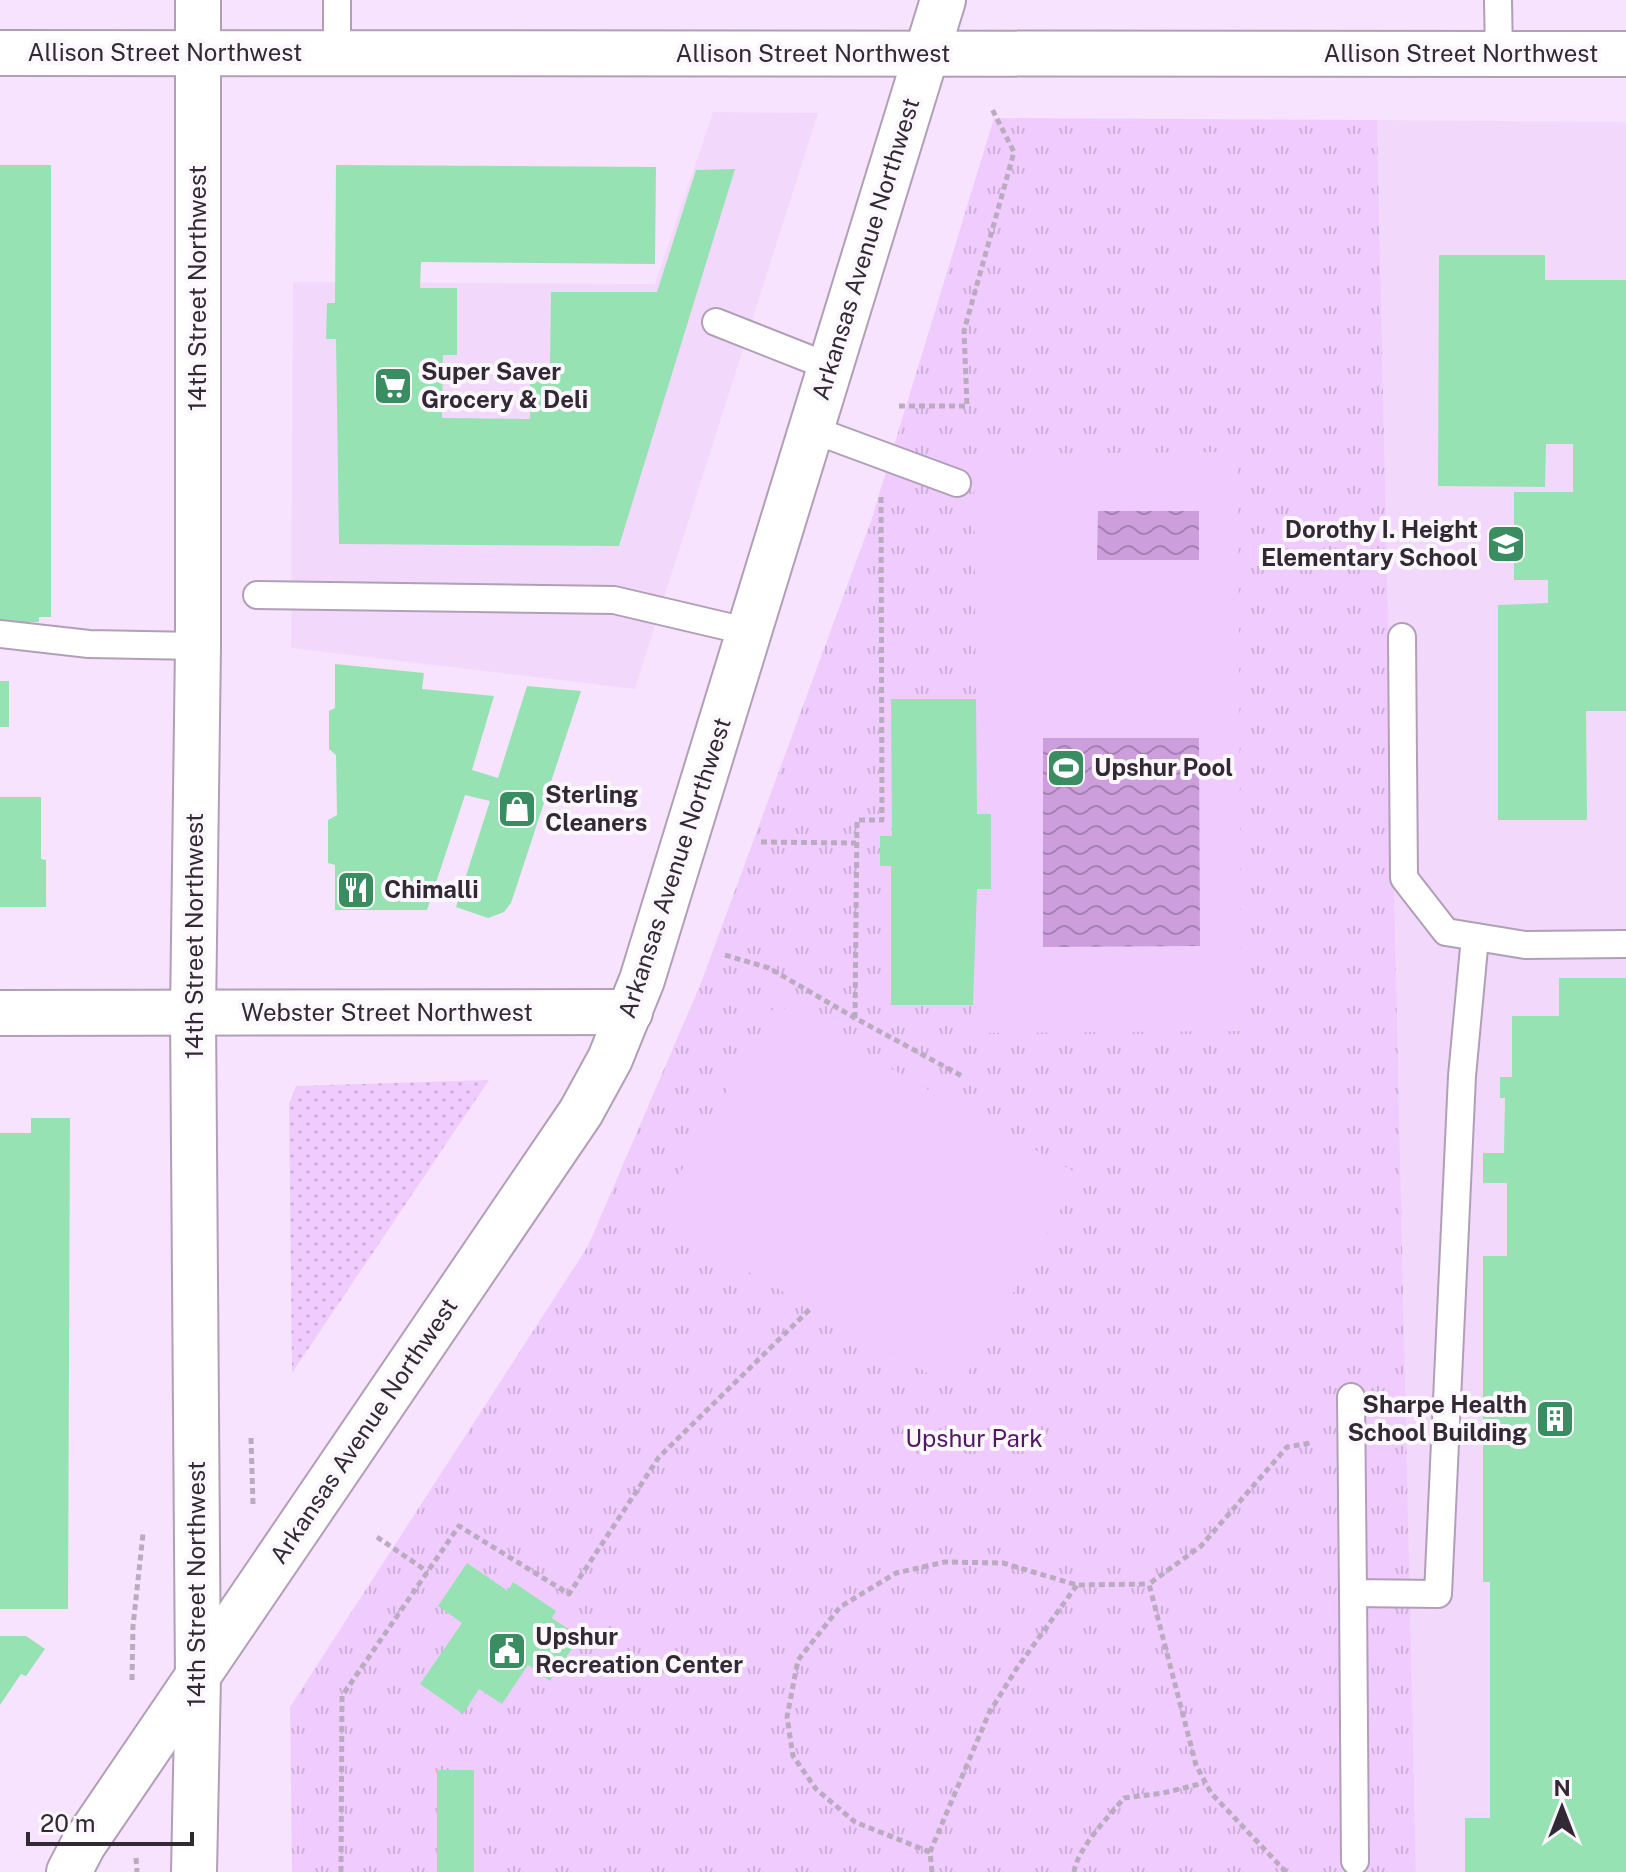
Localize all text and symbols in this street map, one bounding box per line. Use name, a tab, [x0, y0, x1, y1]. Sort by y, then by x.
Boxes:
street label: Allison Street Northwest	[28, 38, 302, 66]
street label: Allison Street Northwest	[676, 39, 950, 67]
street label: Allison Street Northwest	[1324, 39, 1598, 67]
street label: Arkansas Avenue Northwest	[806, 94, 924, 403]
street label: 14th Street Northwest	[183, 165, 211, 411]
place label: Super Saver Grocery & Deli	[421, 357, 588, 413]
supermarket icon: Super Saver Grocery & Deli	[372, 365, 414, 407]
place label: Dorothy I. Height Elementary School	[1261, 515, 1478, 571]
school or university icon: Dorothy I. Height Elementary School	[1485, 523, 1527, 565]
street label: Arkansas Avenue Northwest	[612, 714, 736, 1022]
sports icon: Upshur Pool	[1045, 747, 1087, 789]
place label: Upshur Pool	[1094, 753, 1233, 781]
place label: Sterling Cleaners	[545, 780, 647, 836]
shop icon: Sterling Cleaners	[496, 788, 538, 830]
street label: 14th Street Northwest	[180, 813, 208, 1059]
restaurant icon: Chimalli	[335, 869, 377, 911]
place label: Chimalli	[384, 875, 479, 903]
street label: Webster Street Northwest	[241, 998, 533, 1026]
street label: Arkansas Avenue Northwest	[264, 1292, 463, 1569]
place label: Sharpe Health School Building	[1347, 1390, 1527, 1446]
building icon: Sharpe Health School Building	[1534, 1398, 1576, 1440]
park label: Upshur Park	[905, 1424, 1043, 1452]
street label: 14th Street Northwest	[182, 1461, 210, 1707]
place label: Upshur Recreation Center	[535, 1622, 743, 1678]
public building icon: Upshur Recreation Center	[486, 1630, 528, 1672]
north arrow	[1522, 1768, 1602, 1848]
text: N	[1553, 1775, 1571, 1801]
scale bar	[28, 1796, 192, 1846]
text: 20 m	[40, 1809, 96, 1837]

